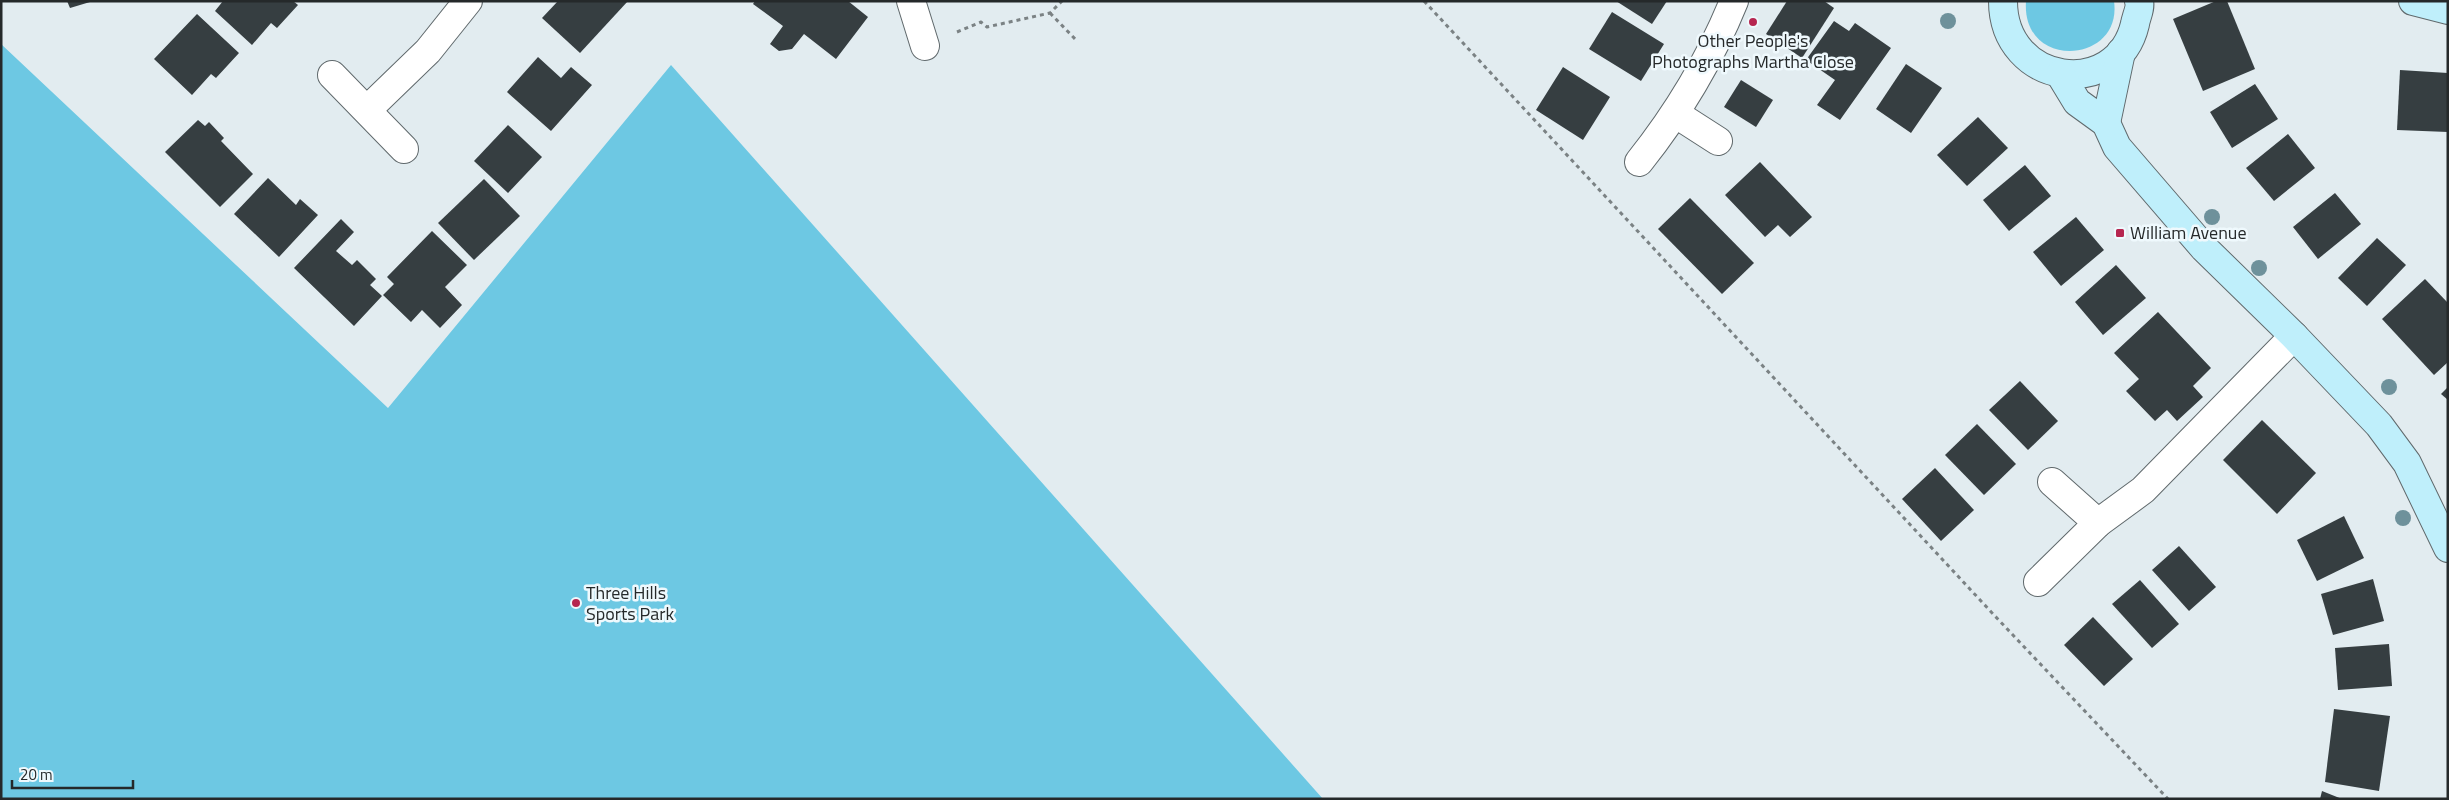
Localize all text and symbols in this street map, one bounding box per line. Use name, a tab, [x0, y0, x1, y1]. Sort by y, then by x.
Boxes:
marker: Other People's Photographs Martha Close	[1747, 16, 1759, 28]
place label: Other People's Photographs Martha Close	[1652, 27, 1854, 75]
place label: William Avenue	[2130, 219, 2246, 246]
marker: William Avenue	[2114, 227, 2126, 239]
place label: Three Hills Sports Park	[586, 579, 674, 627]
marker: Three Hills Sports Park	[570, 597, 582, 609]
scale bar	[12, 758, 134, 790]
text: 20 m	[20, 763, 53, 786]

